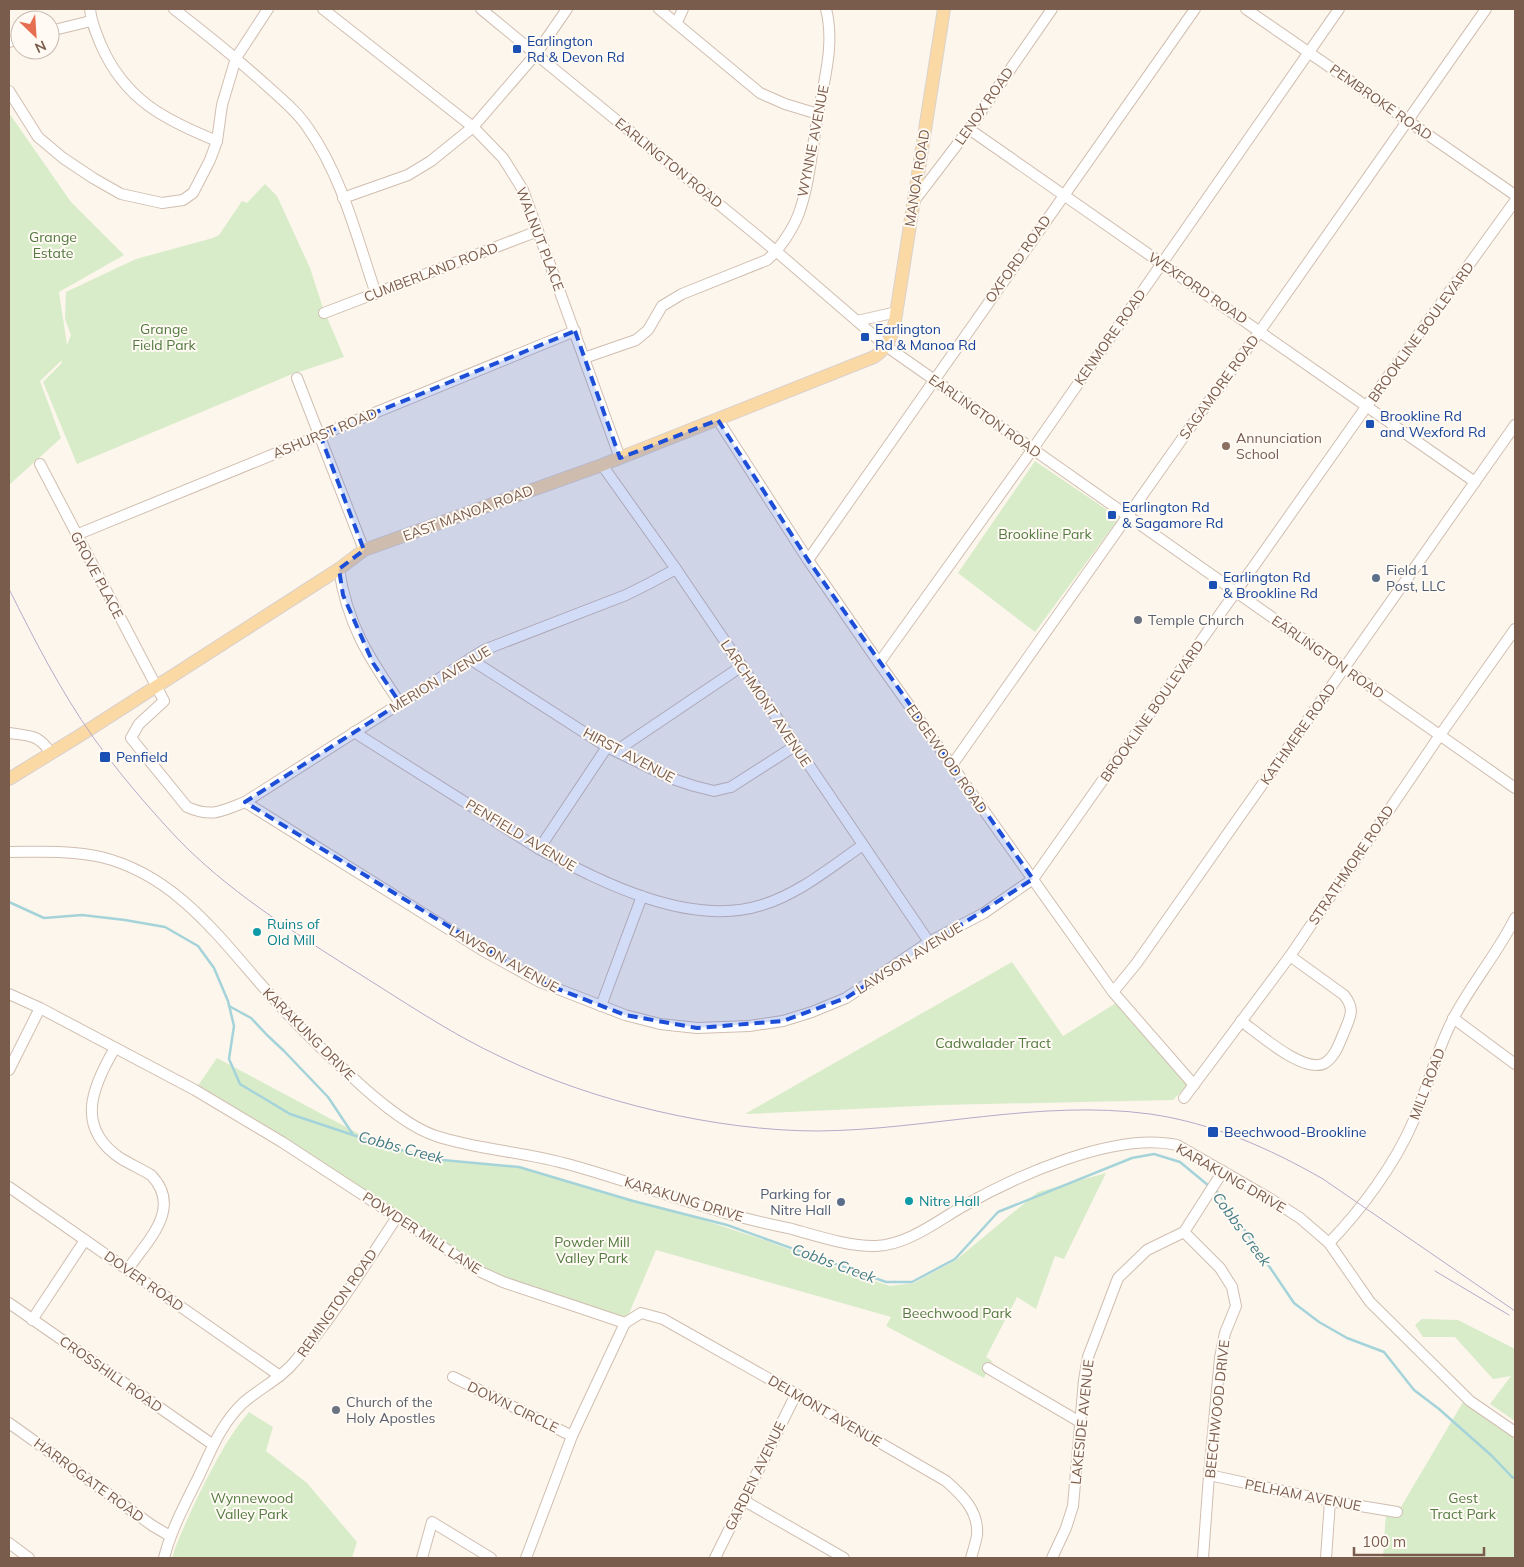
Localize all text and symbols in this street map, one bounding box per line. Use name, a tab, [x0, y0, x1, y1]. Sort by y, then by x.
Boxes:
north arrow	[10, 10, 60, 60]
place label: Earlington Rd & Devon Rd	[527, 32, 625, 66]
text: N	[32, 36, 49, 57]
marker: Earlington Rd & Devon Rd	[511, 43, 523, 55]
street label: PEMBROKE ROAD	[1326, 60, 1436, 144]
street label: LENOX ROAD	[951, 64, 1017, 148]
street label: WYNNE AVENUE	[793, 84, 833, 198]
street label: EARLINGTON ROAD	[611, 114, 727, 212]
street label: MANOA ROAD	[900, 128, 934, 228]
street label: WALNUT PLACE	[512, 184, 568, 294]
street label: OXFORD ROAD	[981, 212, 1055, 306]
park label: Grange Estate	[29, 228, 77, 262]
street label: CUMBERLAND ROAD	[361, 238, 501, 306]
street label: WEXFORD ROAD	[1145, 248, 1251, 328]
street label: BROOKLINE BOULEVARD	[1364, 258, 1478, 406]
street label: KENMORE ROAD	[1070, 286, 1150, 388]
park label: Grange Field Park	[132, 320, 197, 354]
place label: Earlington Rd & Manoa Rd	[875, 320, 976, 354]
marker: Earlington Rd & Manoa Rd	[859, 331, 871, 343]
street label: SAGAMORE ROAD	[1175, 331, 1263, 443]
street label: EARLINGTON ROAD	[925, 370, 1045, 462]
street label: ASHURST ROAD	[270, 404, 380, 462]
place label: Brookline Rd and Wexford Rd	[1380, 407, 1486, 441]
marker: Brookline Rd and Wexford Rd	[1364, 418, 1376, 430]
place label: Annunciation School	[1236, 429, 1322, 463]
marker: Annunciation School	[1220, 440, 1232, 452]
street label: EAST MANOA ROAD	[400, 481, 536, 545]
place label: Earlington Rd & Sagamore Rd	[1122, 498, 1224, 532]
marker: Earlington Rd & Sagamore Rd	[1106, 509, 1118, 521]
park label: Brookline Park	[998, 525, 1092, 543]
street label: GROVE PLACE	[66, 528, 128, 622]
place label: Field 1 Post, LLC	[1386, 561, 1446, 595]
place label: Earlington Rd & Brookline Rd	[1223, 568, 1318, 602]
marker: Field 1 Post, LLC	[1370, 572, 1382, 584]
marker: Earlington Rd & Brookline Rd	[1207, 579, 1219, 591]
place label: Temple Church	[1148, 611, 1244, 629]
street label: EARLINGTON ROAD	[1268, 611, 1388, 703]
marker: Temple Church	[1132, 614, 1144, 626]
street label: LARCHMONT AVENUE	[717, 636, 815, 770]
street label: BROOKLINE BOULEVARD	[1096, 637, 1208, 785]
street label: MERION AVENUE	[386, 642, 494, 716]
street label: KATHMERE ROAD	[1256, 680, 1340, 788]
street label: EDGEWOOD ROAD	[903, 701, 991, 817]
street label: HIRST AVENUE	[580, 723, 678, 787]
place label: Penfield	[116, 748, 168, 766]
marker: Penfield	[98, 750, 112, 764]
street label: PENFIELD AVENUE	[462, 795, 580, 875]
street label: STRATHMORE ROAD	[1304, 802, 1398, 928]
place label: Ruins of Old Mill	[267, 915, 320, 949]
street label: LAWSON AVENUE	[852, 918, 966, 998]
street label: LAWSON AVENUE	[446, 921, 562, 997]
marker: Ruins of Old Mill	[251, 926, 263, 938]
street label: KARAKUNG DRIVE	[259, 984, 359, 1084]
park label: Cadwalader Tract	[935, 1034, 1051, 1052]
street label: MILL ROAD	[1405, 1046, 1449, 1122]
place label: Beechwood-Brookline	[1224, 1123, 1366, 1141]
marker: Beechwood-Brookline	[1206, 1125, 1220, 1139]
water label: Cobbs Creek	[356, 1127, 447, 1168]
street label: KARAKUNG DRIVE	[1173, 1139, 1289, 1217]
street label: KARAKUNG DRIVE	[622, 1172, 746, 1226]
place label: Parking for Nitre Hall	[760, 1185, 832, 1219]
street label: POWDER MILL LANE	[359, 1188, 485, 1278]
water label: Cobbs Creek	[1209, 1188, 1276, 1271]
place label: Nitre Hall	[919, 1192, 980, 1210]
marker: Nitre Hall	[903, 1195, 915, 1207]
marker: Parking for Nitre Hall	[835, 1196, 847, 1208]
park label: Powder Mill Valley Park	[554, 1233, 630, 1267]
water label: Cobbs Creek	[790, 1239, 879, 1287]
street label: REMINGTON ROAD	[293, 1245, 381, 1361]
street label: DOVER ROAD	[101, 1247, 187, 1315]
park label: Beechwood Park	[902, 1304, 1012, 1322]
street label: CROSSHILL ROAD	[56, 1332, 166, 1416]
street label: BEECHWOOD DRIVE	[1201, 1339, 1233, 1479]
street label: LAKESIDE AVENUE	[1066, 1359, 1098, 1485]
street label: DELMONT AVENUE	[765, 1371, 885, 1451]
street label: DOWN CIRCLE	[465, 1377, 561, 1437]
place label: Church of the Holy Apostles	[346, 1393, 436, 1427]
marker: Church of the Holy Apostles	[330, 1404, 342, 1416]
street label: GARDEN AVENUE	[721, 1418, 789, 1534]
street label: HARROGATE ROAD	[30, 1434, 148, 1526]
street label: PELHAM AVENUE	[1243, 1475, 1363, 1515]
park label: Wynnewood Valley Park	[210, 1489, 294, 1523]
park label: Gest Tract Park	[1430, 1489, 1497, 1523]
scale bar	[1354, 1524, 1484, 1556]
text: 100 m	[1362, 1532, 1406, 1551]

